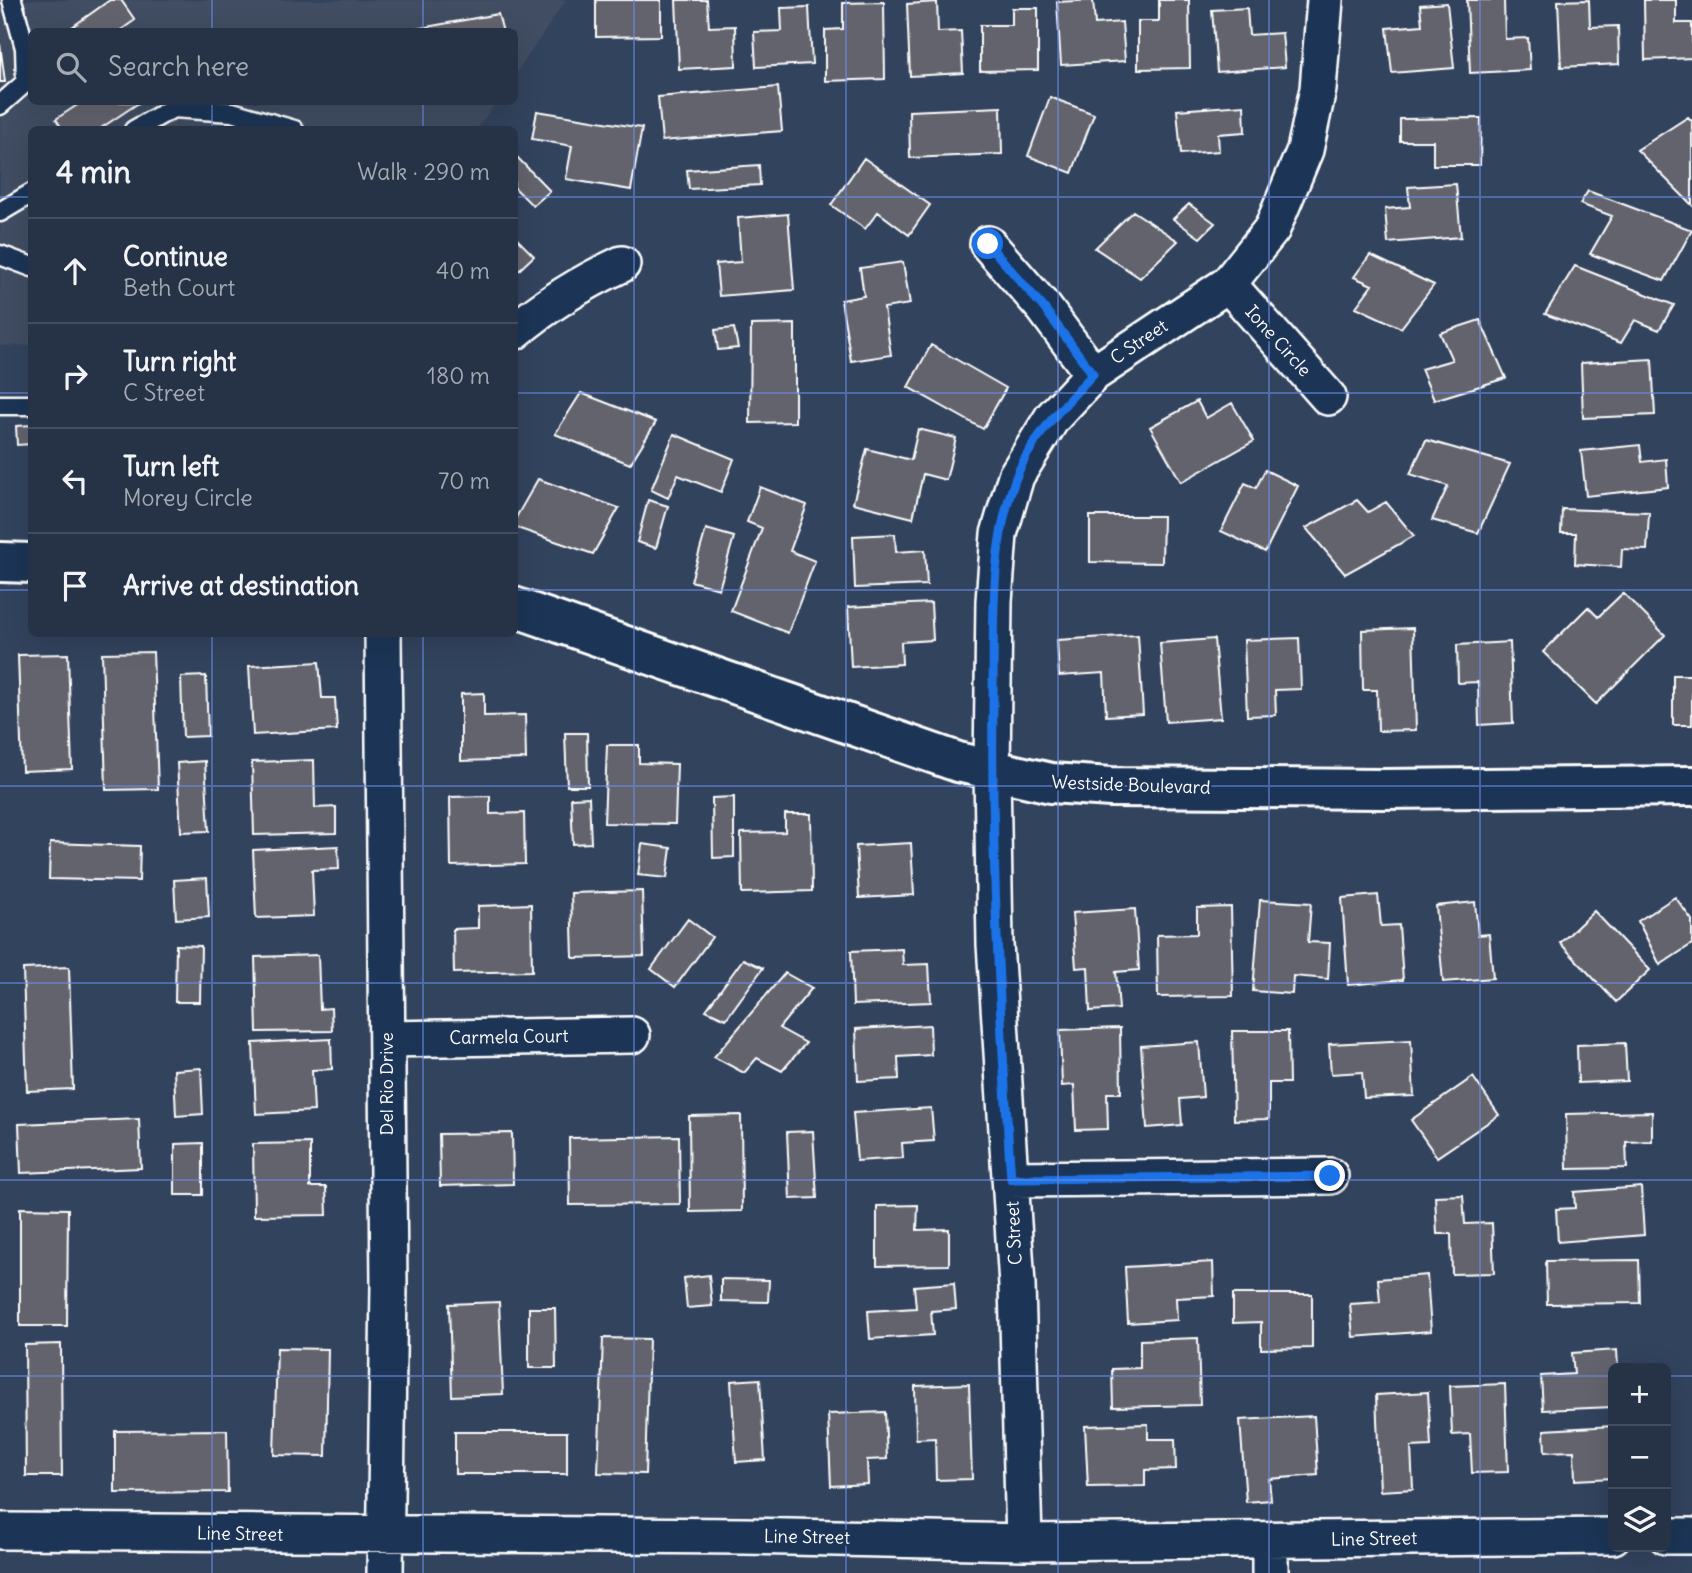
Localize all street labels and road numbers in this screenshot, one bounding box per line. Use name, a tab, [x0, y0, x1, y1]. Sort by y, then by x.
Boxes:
street label: Ione Circle	[1240, 300, 1316, 381]
street label: C Street	[1106, 314, 1172, 369]
street label: Westside Boulevard	[1051, 770, 1211, 799]
street label: Carmela Court	[449, 1024, 569, 1049]
street label: Del Rio Drive	[375, 1032, 398, 1136]
street label: C Street	[1000, 1200, 1027, 1266]
street label: Line Street	[197, 1521, 283, 1546]
street label: Line Street	[764, 1524, 850, 1549]
street label: Line Street	[1331, 1526, 1417, 1551]

